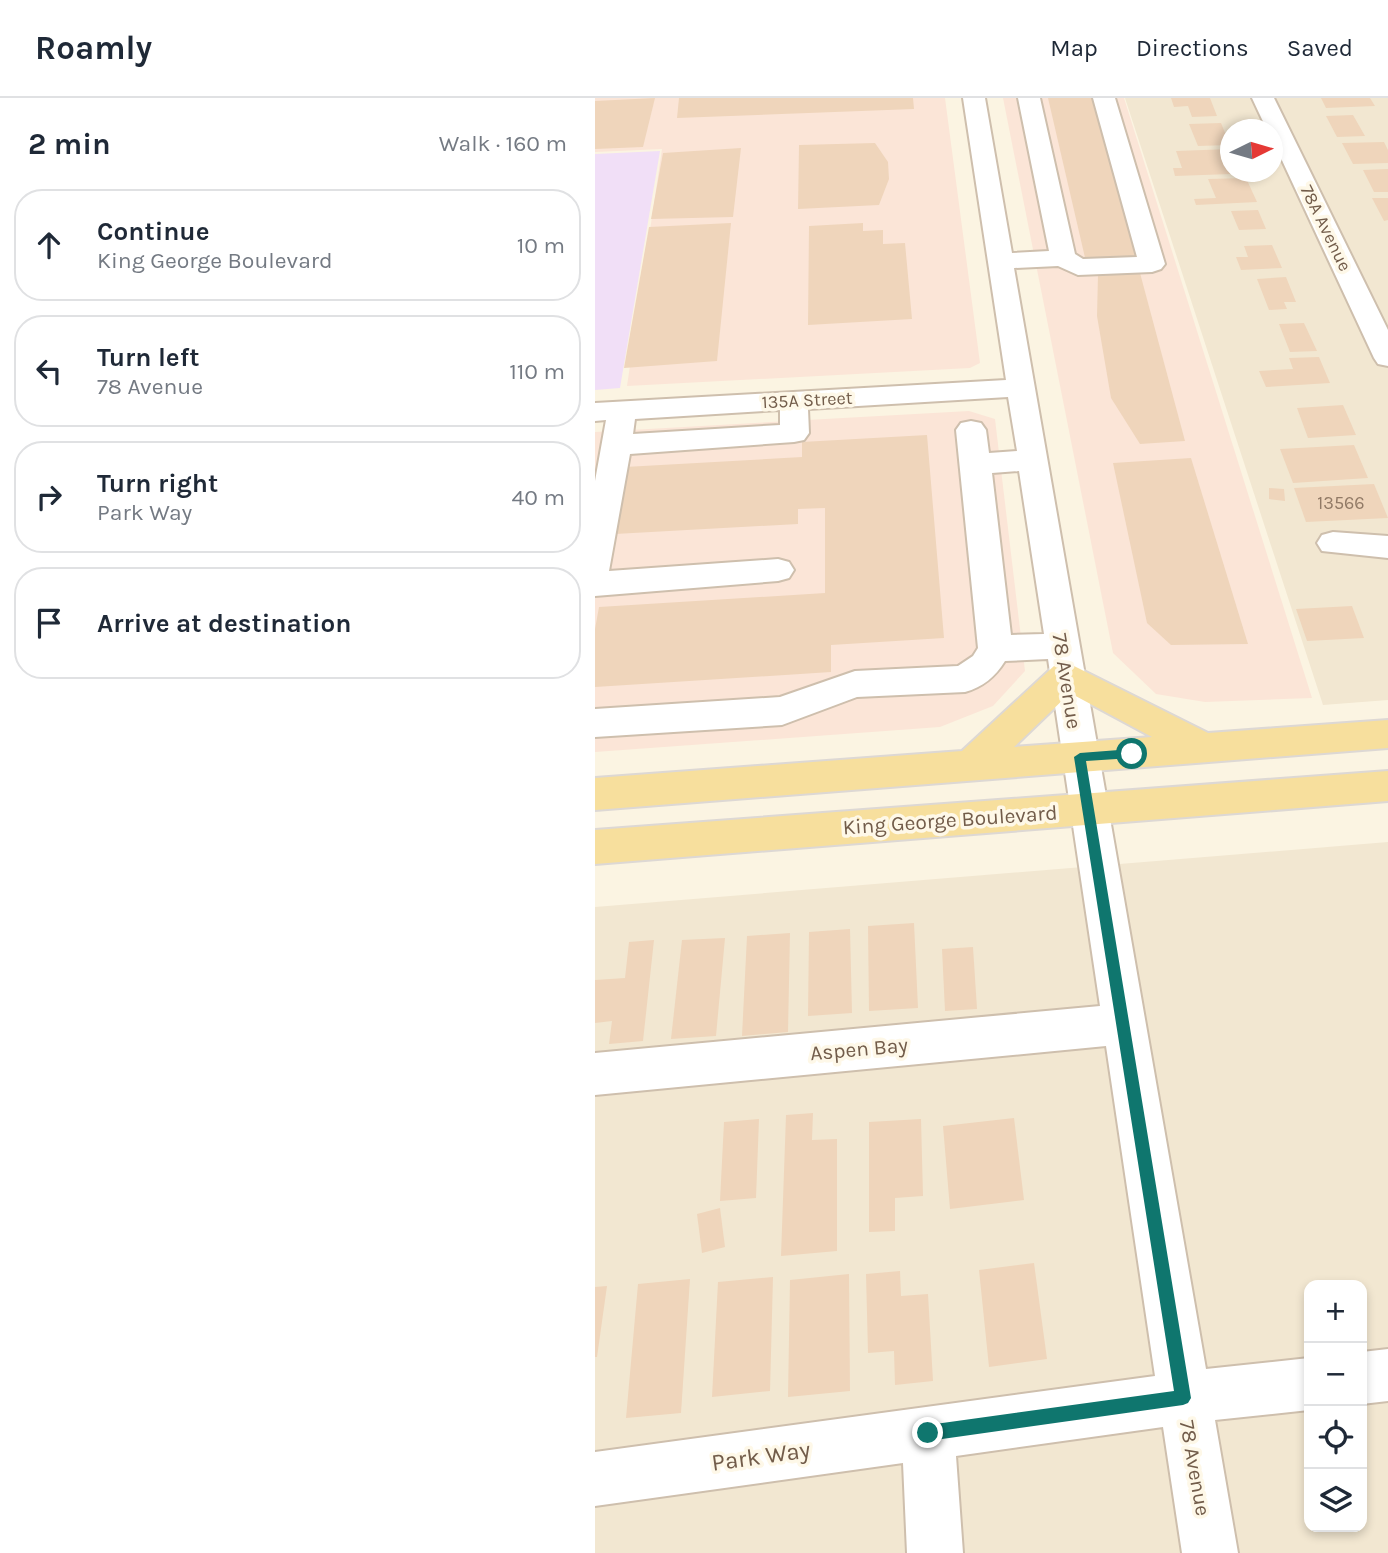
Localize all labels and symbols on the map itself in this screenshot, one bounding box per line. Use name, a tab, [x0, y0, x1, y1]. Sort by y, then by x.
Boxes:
north arrow	[1220, 119, 1283, 182]
street label: 78A Avenue	[1296, 181, 1356, 275]
street label: 135A Street	[761, 387, 853, 413]
house number: 13566	[1317, 492, 1365, 514]
street label: 78 Avenue	[1048, 631, 1086, 731]
route start	[1116, 738, 1147, 769]
street label: King George Boulevard	[842, 801, 1058, 839]
street label: Aspen Bay	[809, 1033, 909, 1065]
route end	[912, 1417, 943, 1448]
street label: 78 Avenue	[1175, 1418, 1215, 1518]
street label: Park Way	[710, 1435, 812, 1477]

